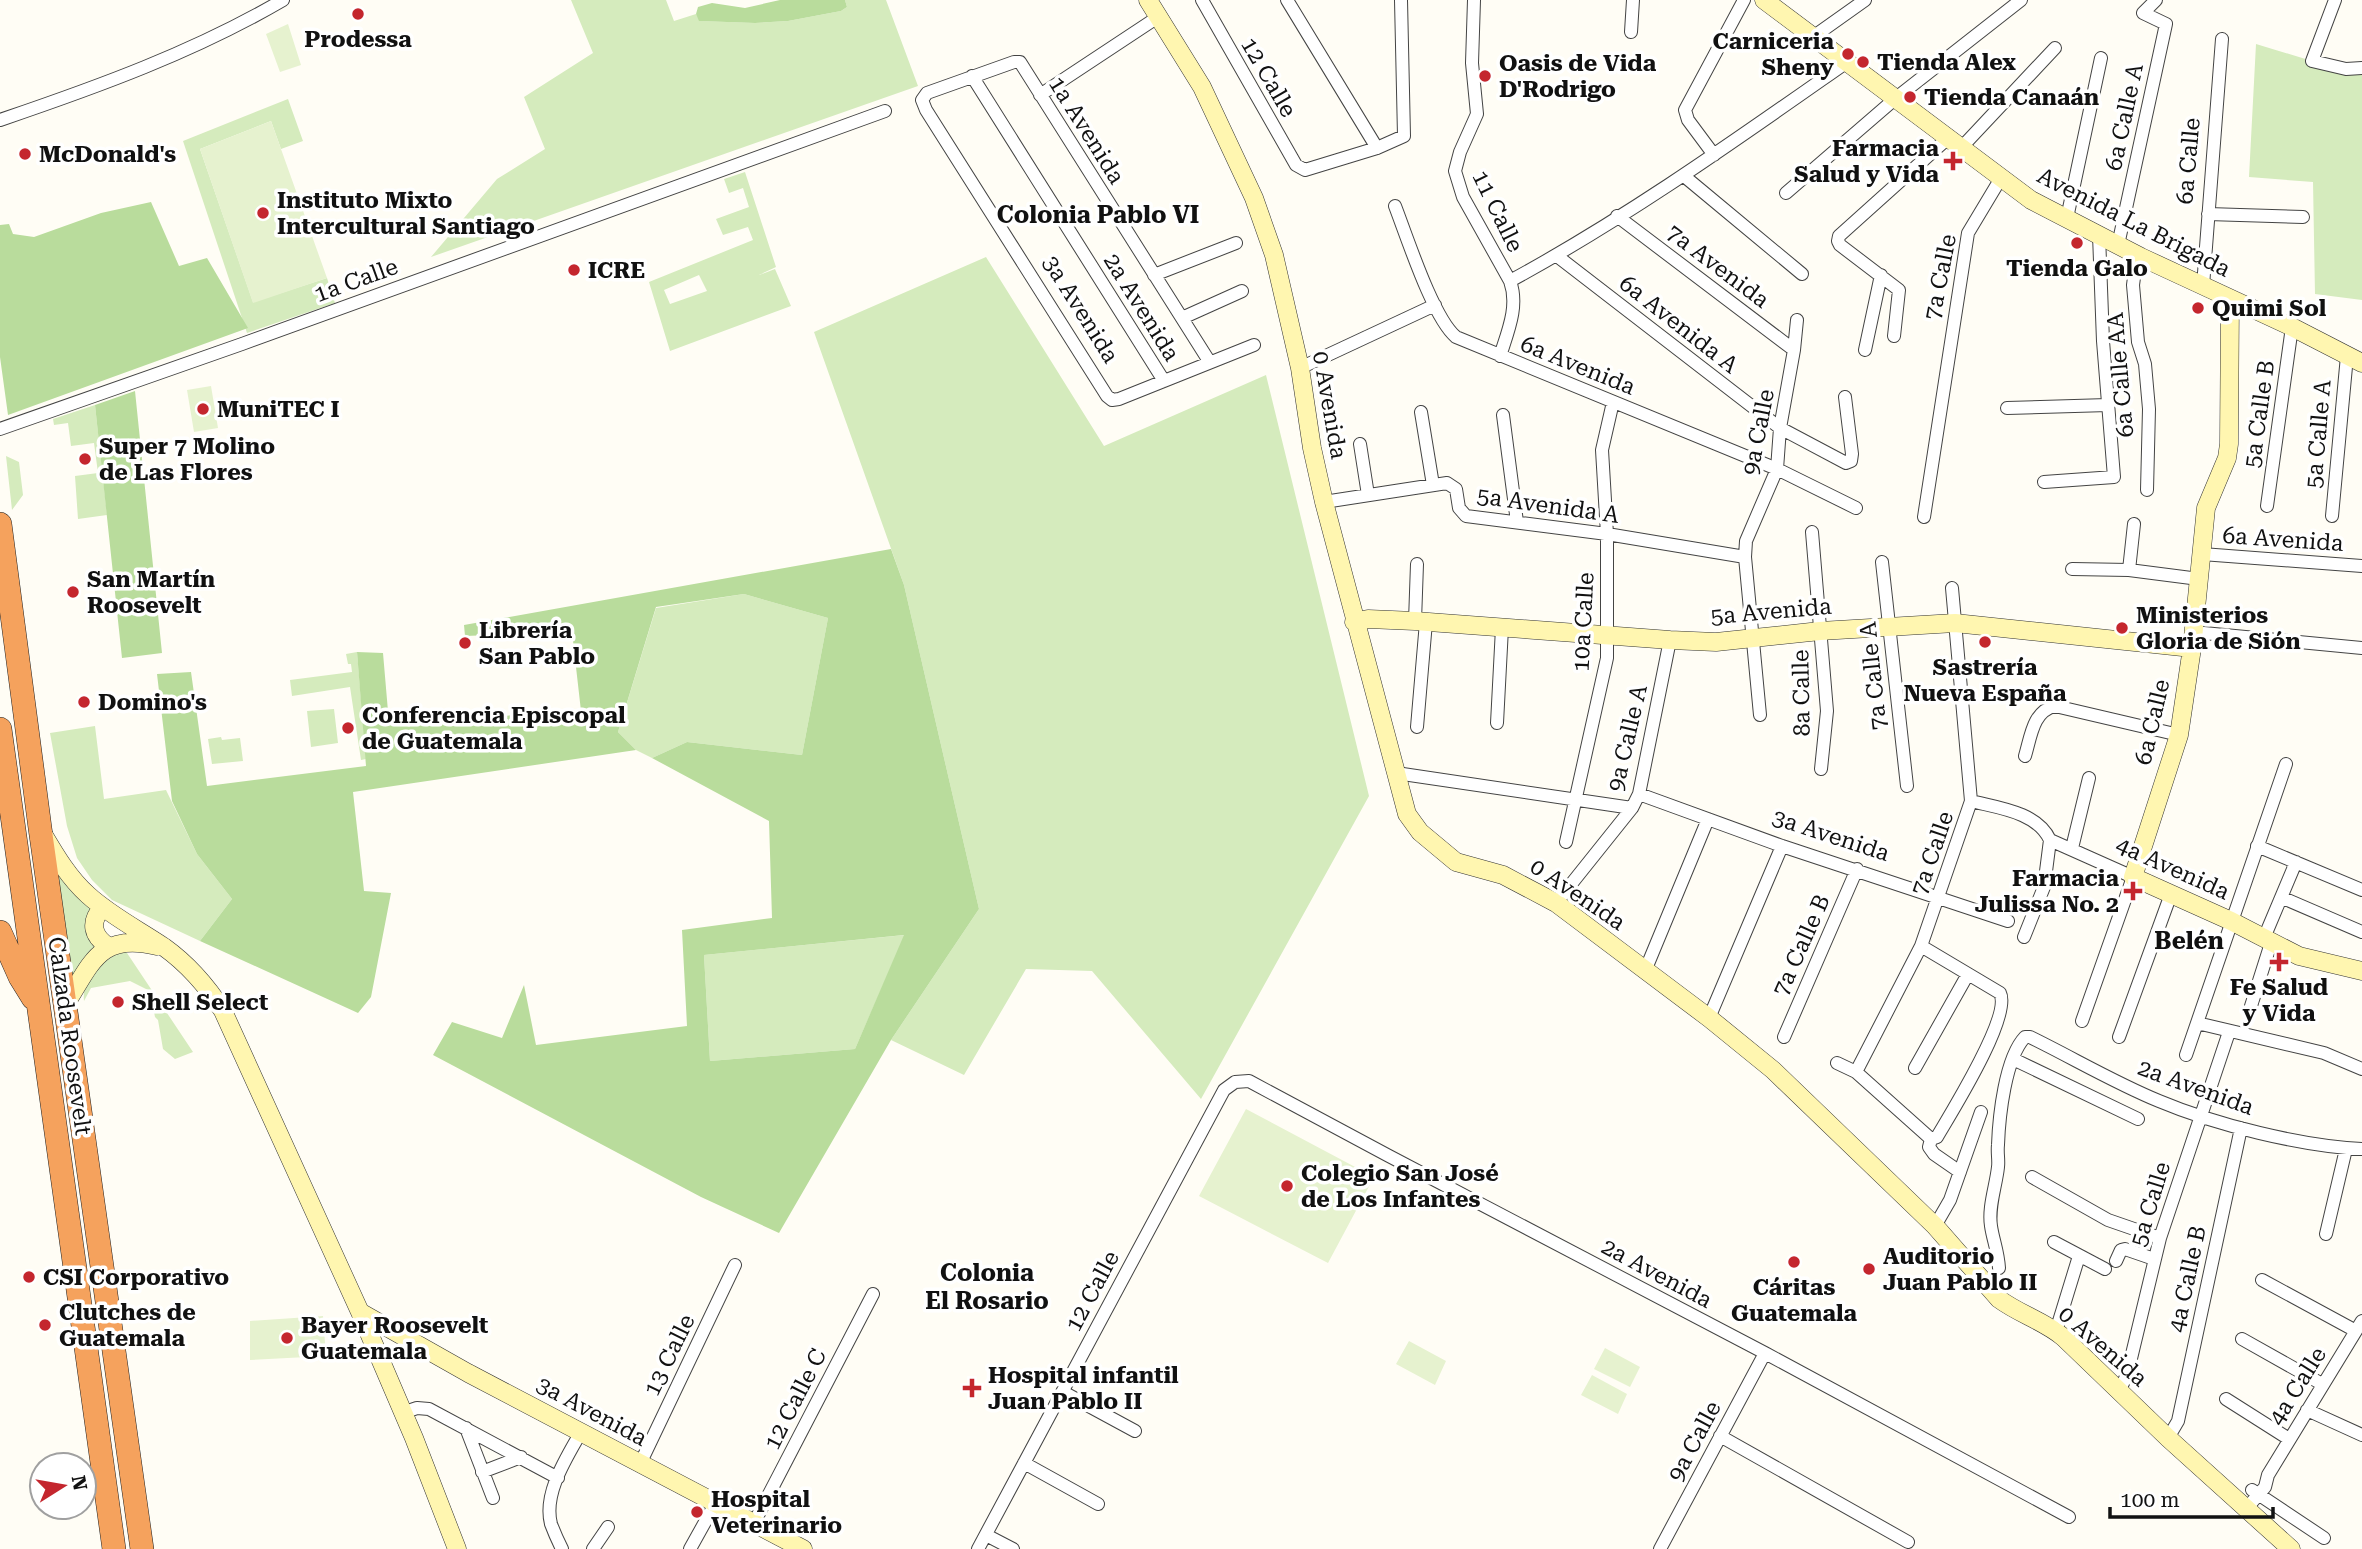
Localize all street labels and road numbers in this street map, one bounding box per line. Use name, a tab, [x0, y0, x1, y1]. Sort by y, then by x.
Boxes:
street label: 12 Calle	[1235, 33, 1302, 122]
street label: 6a Calle A	[2100, 61, 2149, 173]
street label: 1a Avenida	[1043, 72, 1130, 189]
street label: 6a Calle	[2171, 117, 2206, 206]
street label: Avenida La Brigada	[2033, 162, 2235, 283]
street label: 11 Calle	[1466, 166, 1529, 256]
street label: 7a Avenida	[1661, 219, 1775, 314]
street label: 7a Calle	[1919, 232, 1962, 322]
street label: 2a Avenida	[1098, 249, 1185, 366]
street label: 3a Avenida	[1037, 251, 1124, 368]
street label: 1a Calle	[311, 253, 402, 308]
street label: 6a Avenida A	[1614, 270, 1743, 379]
street label: 6a Calle AA	[2102, 311, 2139, 439]
street label: 6a Avenida	[1516, 330, 1640, 401]
street label: 0 Avenida	[1307, 349, 1352, 462]
street label: 5a Calle B	[2239, 359, 2280, 470]
street label: 5a Calle A	[2300, 379, 2337, 489]
street label: 9a Calle	[1737, 387, 1780, 477]
street label: 5a Avenida A	[1475, 482, 1621, 529]
street label: 6a Avenida	[2221, 522, 2345, 557]
street label: 10a Calle	[1567, 571, 1600, 673]
street label: 5a Avenida	[1709, 593, 1833, 630]
street label: 7a Calle A	[1854, 620, 1893, 731]
street label: 8a Calle	[1787, 649, 1816, 737]
street label: 6a Calle	[2130, 677, 2175, 768]
street label: 9a Calle A	[1602, 682, 1653, 794]
street label: 3a Avenida	[1769, 804, 1893, 867]
street label: 7a Calle	[1906, 808, 1959, 899]
street label: 4a Avenida	[2112, 831, 2234, 906]
street label: 0 Avenida	[1525, 853, 1631, 936]
street label: 7a Calle B	[1767, 890, 1836, 1000]
street label: Calzada Roosevelt	[42, 935, 97, 1137]
street label: 2a Avenida	[2134, 1054, 2258, 1121]
street label: 5a Calle	[2125, 1159, 2176, 1250]
street label: 4a Calle B	[2163, 1223, 2212, 1335]
street label: 2a Avenida	[1597, 1233, 1717, 1314]
street label: 12 Calle	[1060, 1246, 1125, 1336]
street label: 0 Avenida	[2053, 1300, 2153, 1393]
street label: 13 Calle	[638, 1310, 701, 1400]
street label: 4a Calle	[2263, 1342, 2332, 1430]
street label: 12 Calle C	[759, 1344, 832, 1454]
street label: 3a Avenida	[532, 1371, 652, 1452]
street label: 9a Calle	[1662, 1397, 1727, 1486]

